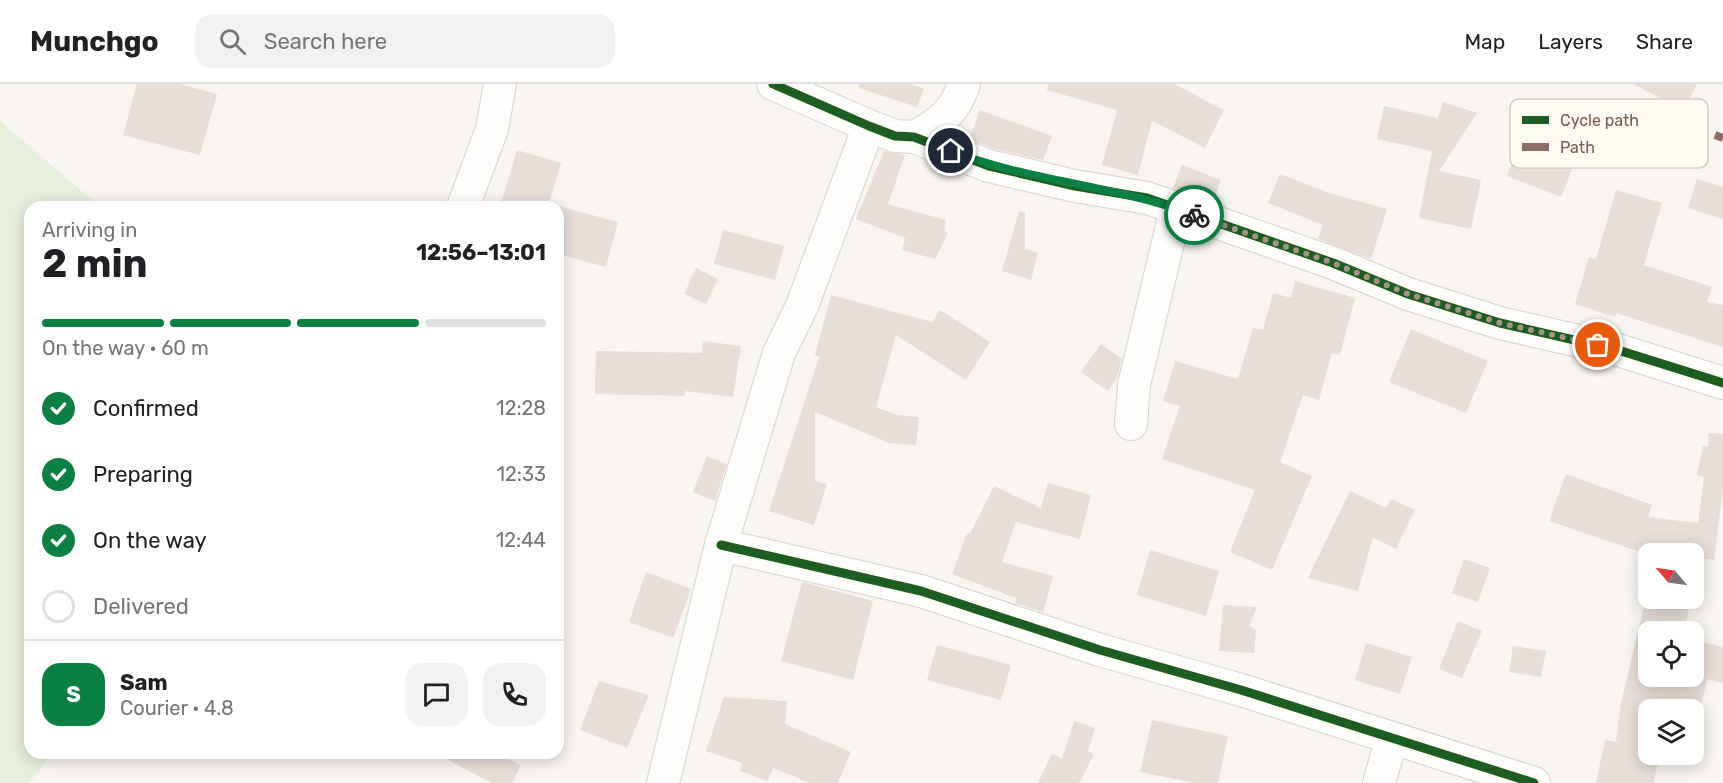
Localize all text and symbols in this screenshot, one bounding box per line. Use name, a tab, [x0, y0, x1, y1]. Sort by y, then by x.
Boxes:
search box	[195, 14, 615, 68]
text: Munchgo	[30, 25, 159, 58]
icon: search	[216, 25, 249, 58]
text: Search here	[264, 28, 387, 55]
text: Map	[1464, 29, 1505, 54]
text: Layers	[1538, 29, 1603, 54]
text: Share	[1636, 29, 1693, 54]
legend	[1510, 99, 1708, 168]
text: Cycle path	[1560, 111, 1639, 130]
pin	[925, 125, 976, 176]
icon: home	[934, 134, 967, 167]
text: Path	[1560, 138, 1595, 157]
courier	[1164, 185, 1224, 245]
icon: bike	[1178, 199, 1211, 232]
text: Arriving in	[42, 218, 137, 242]
text: 12:56–13:01	[416, 239, 546, 266]
text: 2 min	[42, 241, 148, 287]
pin	[1572, 319, 1623, 370]
icon: bag	[1581, 328, 1614, 361]
text: On the way · 60 m	[42, 336, 209, 360]
icon: check	[42, 392, 75, 425]
text: Confirmed	[93, 395, 199, 422]
text: 12:28	[496, 396, 546, 420]
icon: check	[42, 458, 75, 491]
text: Preparing	[93, 461, 193, 488]
text: 12:33	[497, 462, 546, 486]
icon: check	[42, 524, 75, 557]
text: On the way	[93, 527, 207, 554]
text: 12:44	[496, 528, 546, 552]
north arrow	[1638, 543, 1704, 609]
map controls	[1638, 543, 1704, 765]
text: Delivered	[93, 593, 189, 620]
button: locate	[1638, 621, 1704, 687]
button: chat	[405, 663, 468, 726]
button: phone	[483, 663, 546, 726]
text: Sam	[120, 669, 168, 696]
text: S	[66, 681, 81, 708]
text: Courier · 4.8	[120, 696, 234, 720]
button: layers	[1638, 699, 1704, 765]

